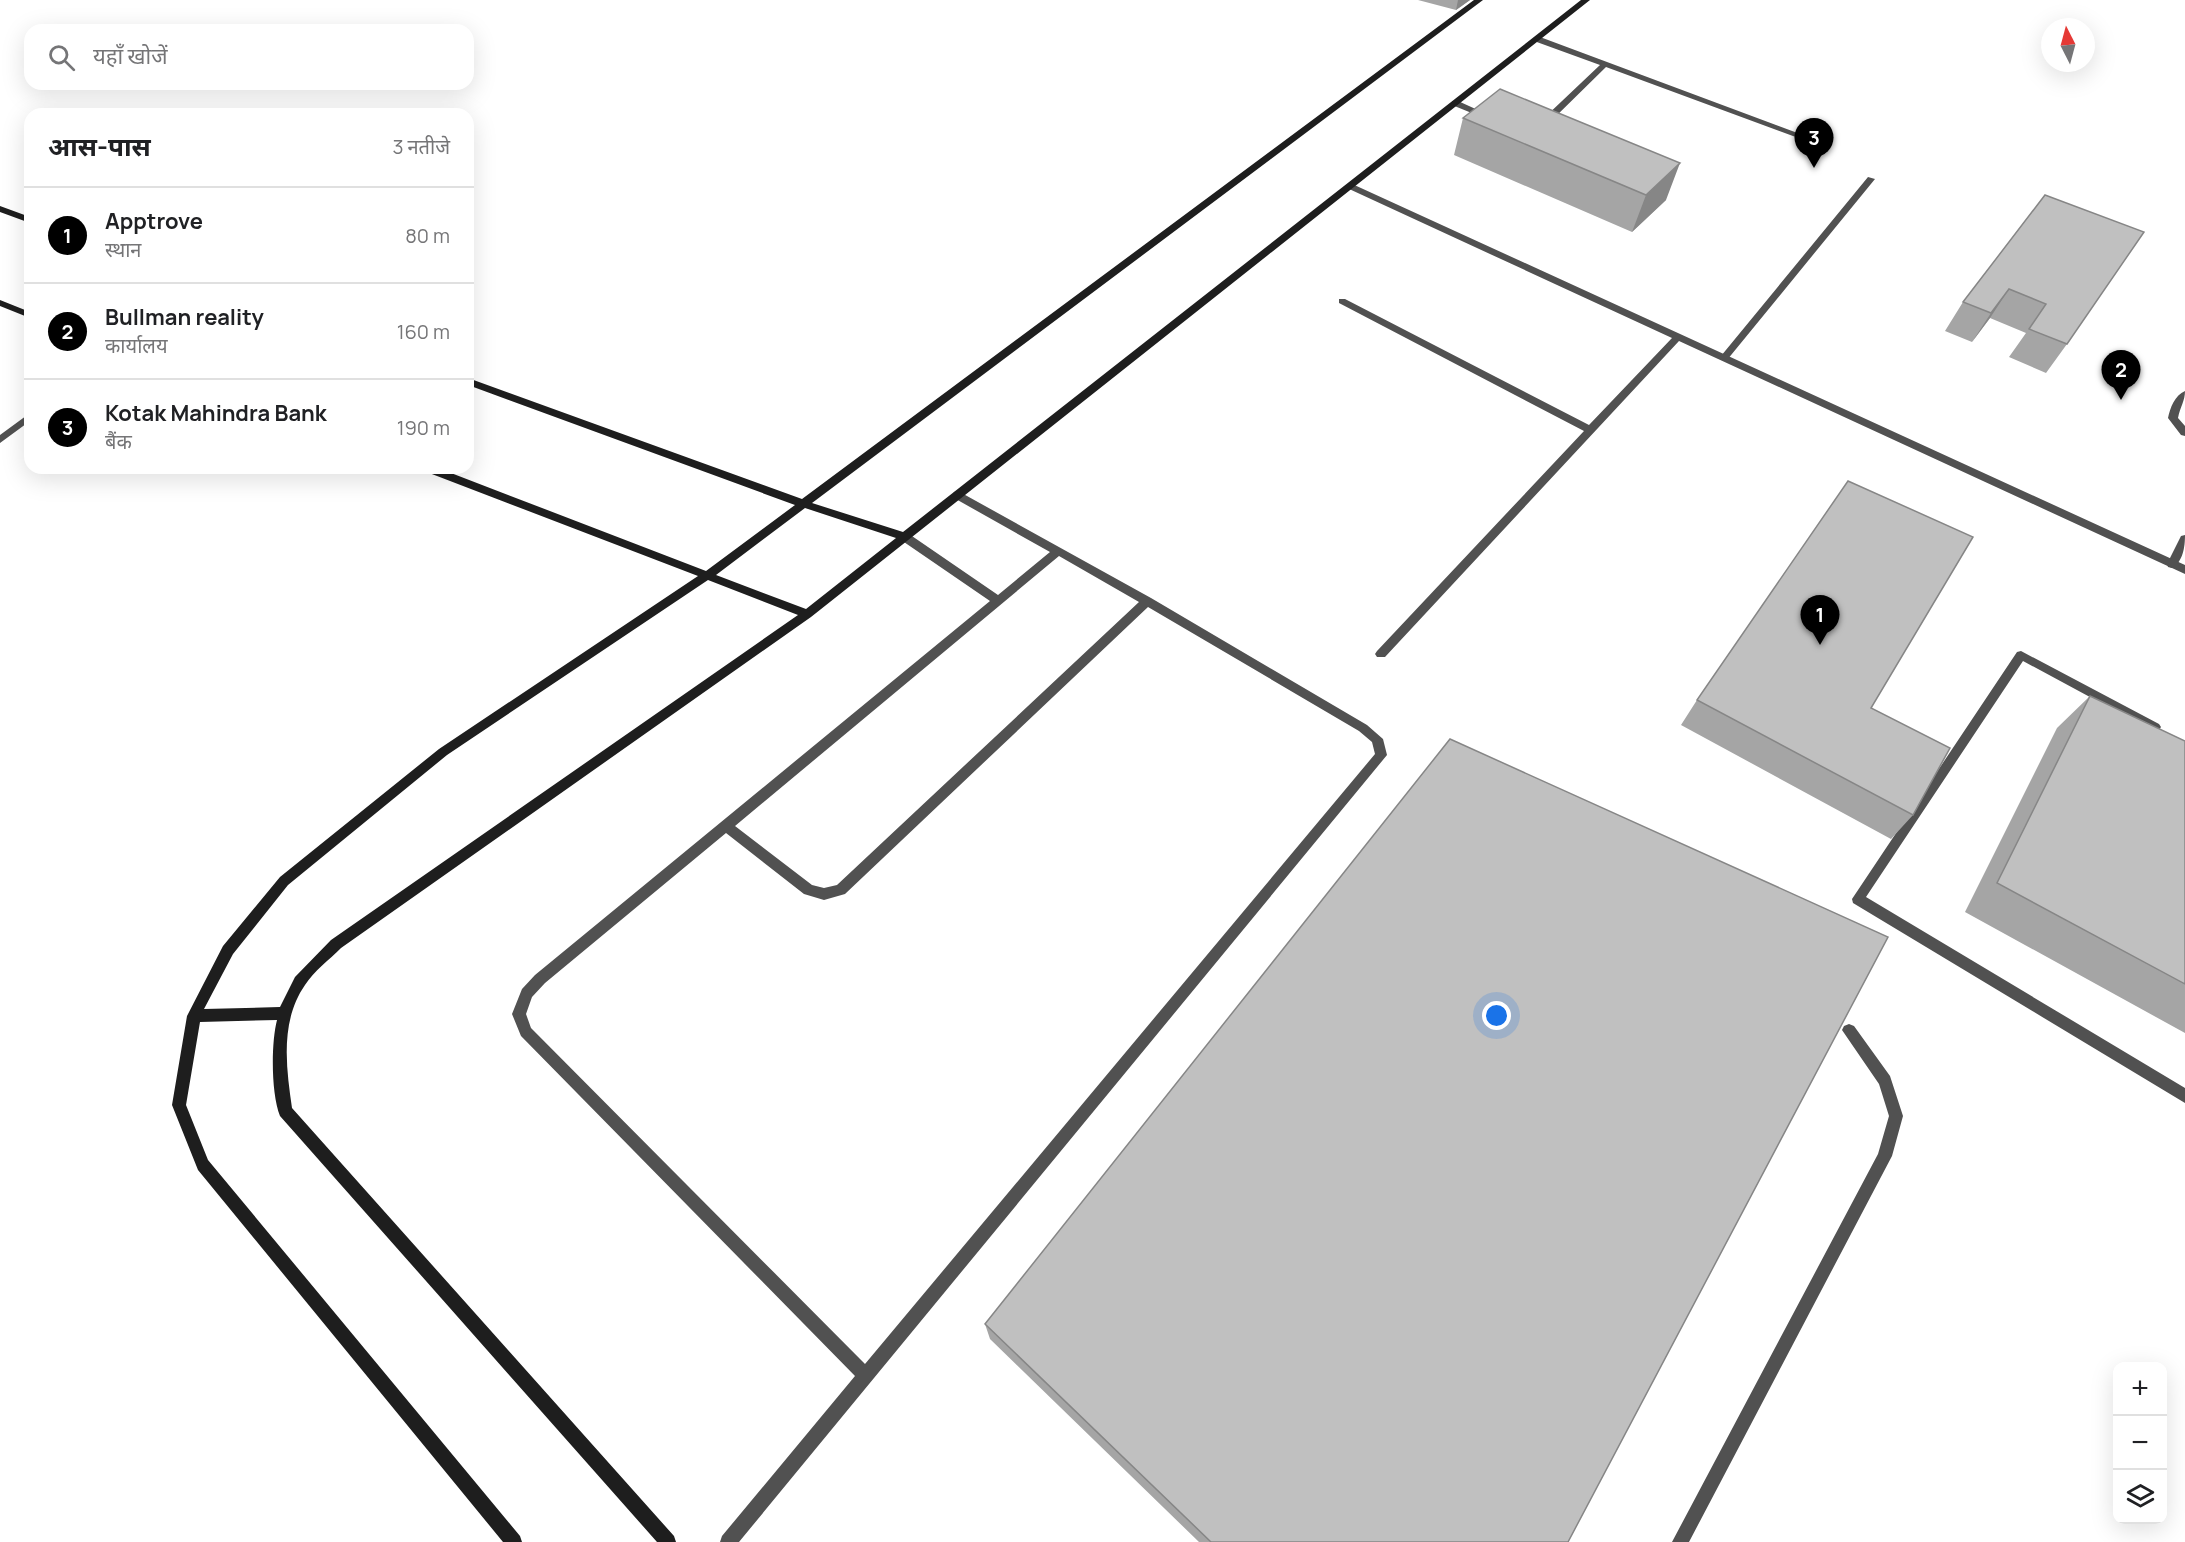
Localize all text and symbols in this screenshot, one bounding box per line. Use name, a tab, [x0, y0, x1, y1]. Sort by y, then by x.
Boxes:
north arrow	[2041, 18, 2095, 72]
search box	[24, 24, 474, 90]
icon: search	[45, 41, 78, 74]
text: यहाँ खोजें	[93, 41, 168, 71]
pin: 3	[1794, 118, 1834, 168]
text: आस-पास	[48, 128, 151, 164]
text: 3 नतीजे	[392, 133, 450, 160]
text: Apptrove	[105, 206, 203, 236]
text: 1	[63, 222, 72, 249]
text: 80 m	[405, 222, 450, 249]
text: स्थान	[105, 236, 141, 263]
text: Bullman reality	[105, 302, 264, 332]
text: 2	[62, 318, 73, 345]
text: 160 m	[397, 318, 450, 345]
text: कार्यालय	[105, 332, 167, 359]
pin: 2	[2102, 350, 2140, 400]
text: Kotak Mahindra Bank	[105, 398, 327, 428]
text: 3	[62, 414, 73, 441]
text: 190 m	[397, 414, 450, 441]
text: बैंक	[105, 428, 132, 455]
pin: 1	[1800, 596, 1840, 645]
your location	[1482, 1001, 1511, 1030]
map controls	[2113, 1362, 2167, 1524]
button: +	[2113, 1362, 2167, 1416]
button: −	[2113, 1416, 2167, 1470]
button: layers	[2113, 1470, 2167, 1524]

